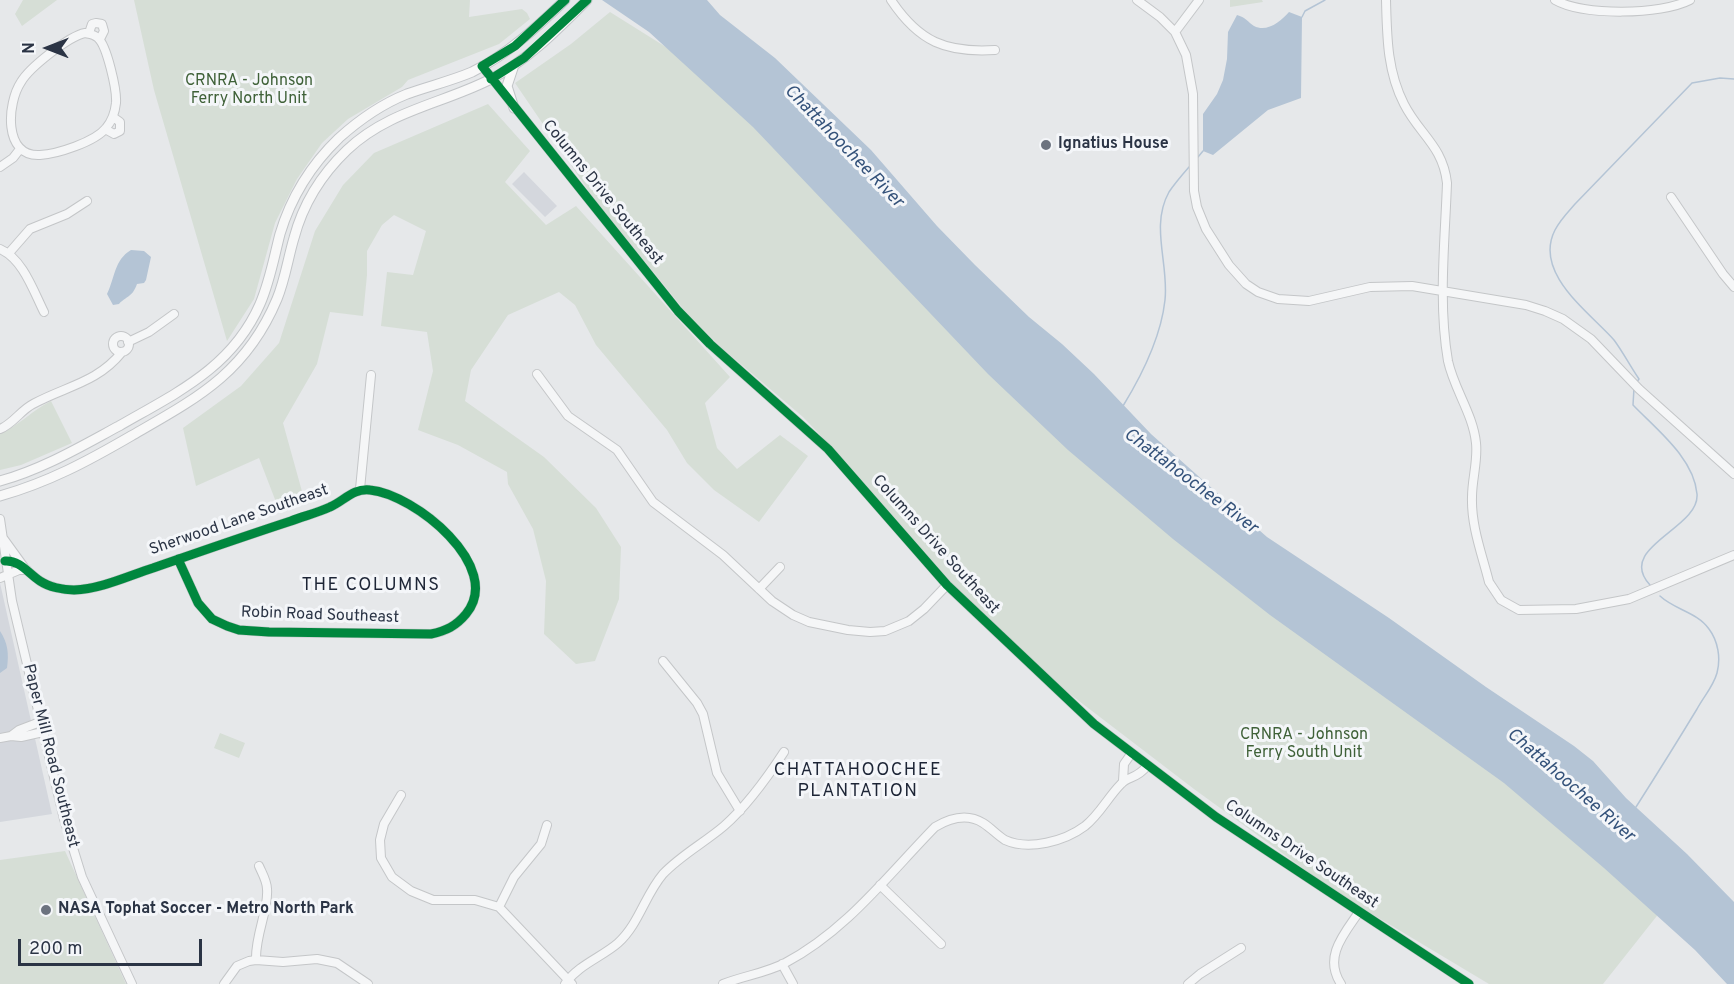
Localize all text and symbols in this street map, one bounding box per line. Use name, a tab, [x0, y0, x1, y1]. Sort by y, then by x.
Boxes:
north arrow	[18, 18, 78, 78]
text: N	[20, 42, 40, 54]
park label: CRNRA - Johnson Ferry North Unit	[185, 72, 313, 110]
water label: Chattahoochee River	[779, 81, 907, 213]
street label: Columns Drive Southeast	[538, 117, 666, 269]
place label: Ignatius House	[1058, 135, 1169, 155]
marker: Ignatius House	[1039, 138, 1053, 152]
water label: Chattahoochee River	[1119, 424, 1261, 540]
street label: Columns Drive Southeast	[867, 471, 1003, 619]
street label: Sherwood Lane Southeast	[147, 481, 331, 561]
district label: THE COLUMNS	[301, 575, 441, 597]
street label: Robin Road Southeast	[241, 604, 399, 628]
street label: Paper Mill Road Southeast	[18, 662, 82, 850]
water label: Chattahoochee River	[1502, 724, 1638, 848]
park label: CRNRA - Johnson Ferry South Unit	[1240, 726, 1368, 764]
district label: CHATTAHOOCHEE PLANTATION	[774, 760, 942, 802]
street label: Columns Drive Southeast	[1221, 796, 1381, 914]
place label: NASA Tophat Soccer - Metro North Park	[58, 900, 354, 920]
marker: NASA Tophat Soccer - Metro North Park	[39, 903, 53, 917]
scale bar	[21, 927, 206, 965]
text: 200 m	[29, 938, 82, 961]

